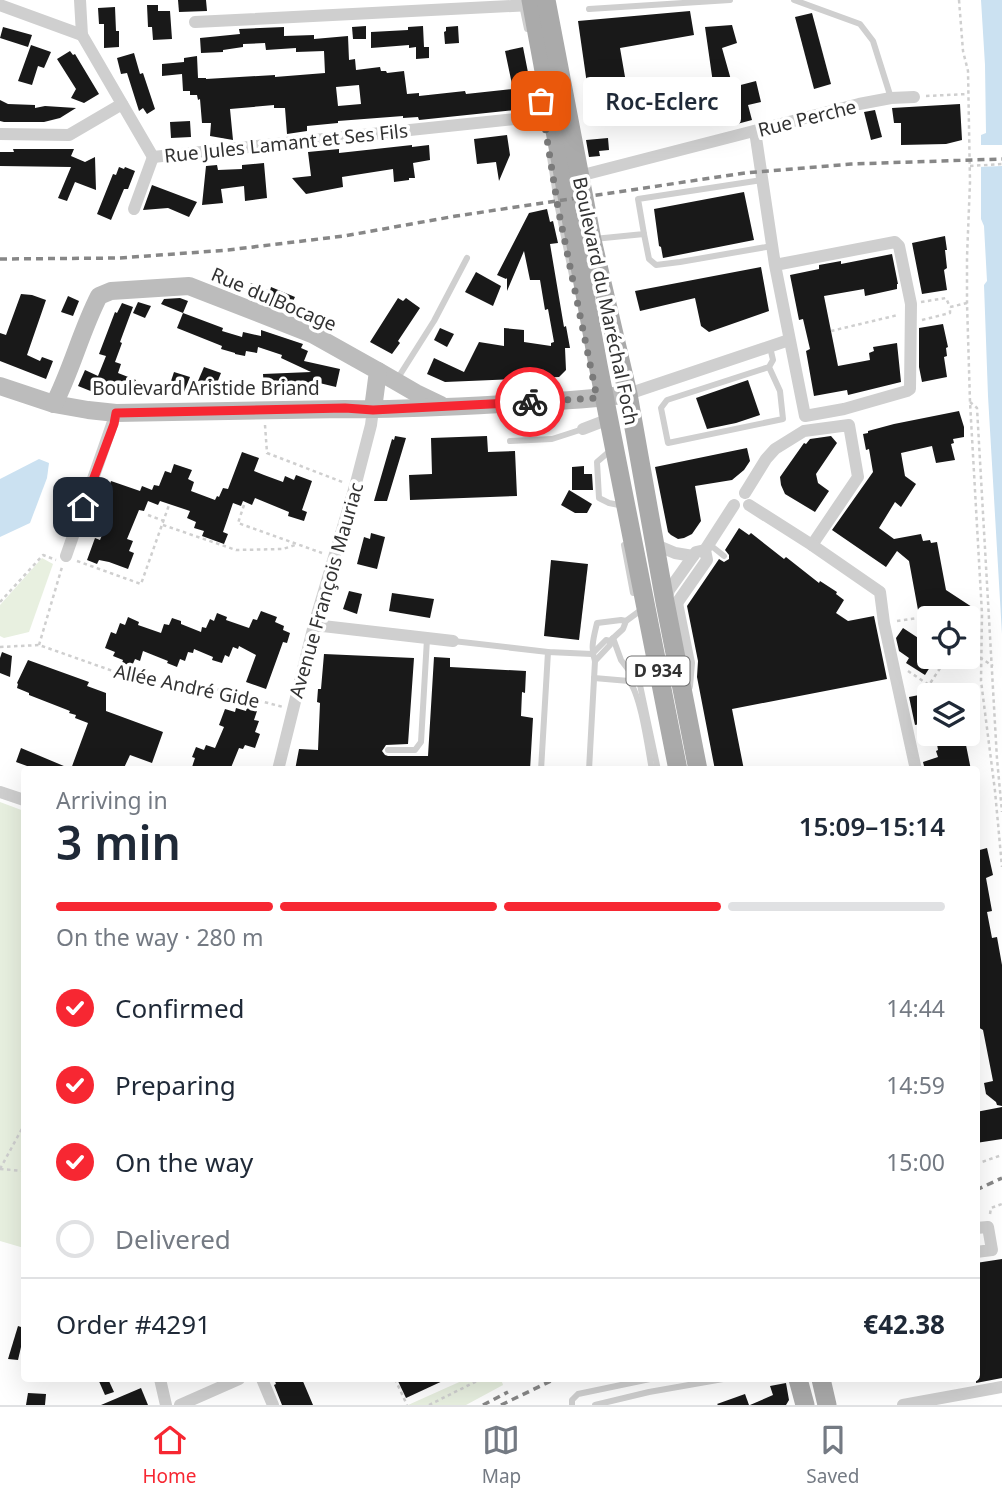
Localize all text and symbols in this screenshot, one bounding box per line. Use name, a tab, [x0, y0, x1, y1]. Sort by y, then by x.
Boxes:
pin	[511, 71, 571, 131]
callout: Roc-Eclerc	[583, 76, 740, 126]
icon: bag	[522, 82, 560, 120]
text: Roc-Eclerc	[605, 85, 719, 117]
street label: Rue Perche	[755, 93, 859, 143]
street label: Rue Jules Lamant et Ses Fils	[163, 117, 409, 169]
street label: Boulevard du Maréchal Foch	[567, 174, 645, 428]
street label: Rue du Bocage	[207, 261, 341, 337]
courier	[495, 367, 565, 437]
street label: Boulevard Aristide Briand	[92, 375, 320, 401]
icon: bike	[511, 383, 549, 421]
pin	[53, 477, 113, 537]
street label: Avenue François Mauriac	[283, 479, 369, 701]
icon: home	[64, 488, 102, 526]
map controls	[917, 606, 980, 746]
button: locate	[917, 606, 980, 669]
road number: D 934	[626, 656, 690, 686]
street label: Allée André Gide	[112, 658, 262, 714]
button: layers	[917, 683, 980, 746]
text: Arriving in	[56, 784, 168, 816]
text: 15:09–15:14	[799, 808, 945, 844]
text: 3 min	[56, 811, 181, 873]
text: On the way · 280 m	[56, 921, 263, 953]
icon: check	[56, 989, 94, 1027]
text: Confirmed	[115, 990, 245, 1026]
text: 14:44	[886, 992, 945, 1024]
icon: check	[56, 1066, 94, 1104]
text: Preparing	[115, 1067, 236, 1103]
text: 14:59	[886, 1069, 945, 1101]
icon: check	[56, 1143, 94, 1181]
text: On the way	[115, 1144, 253, 1180]
text: 15:00	[886, 1146, 945, 1178]
text: Delivered	[115, 1221, 231, 1257]
text: Order #4291	[56, 1306, 211, 1342]
text: €42.38	[863, 1306, 945, 1342]
tab: Home	[143, 1421, 197, 1489]
tab: Map	[482, 1421, 521, 1489]
tab: Saved	[806, 1421, 859, 1489]

